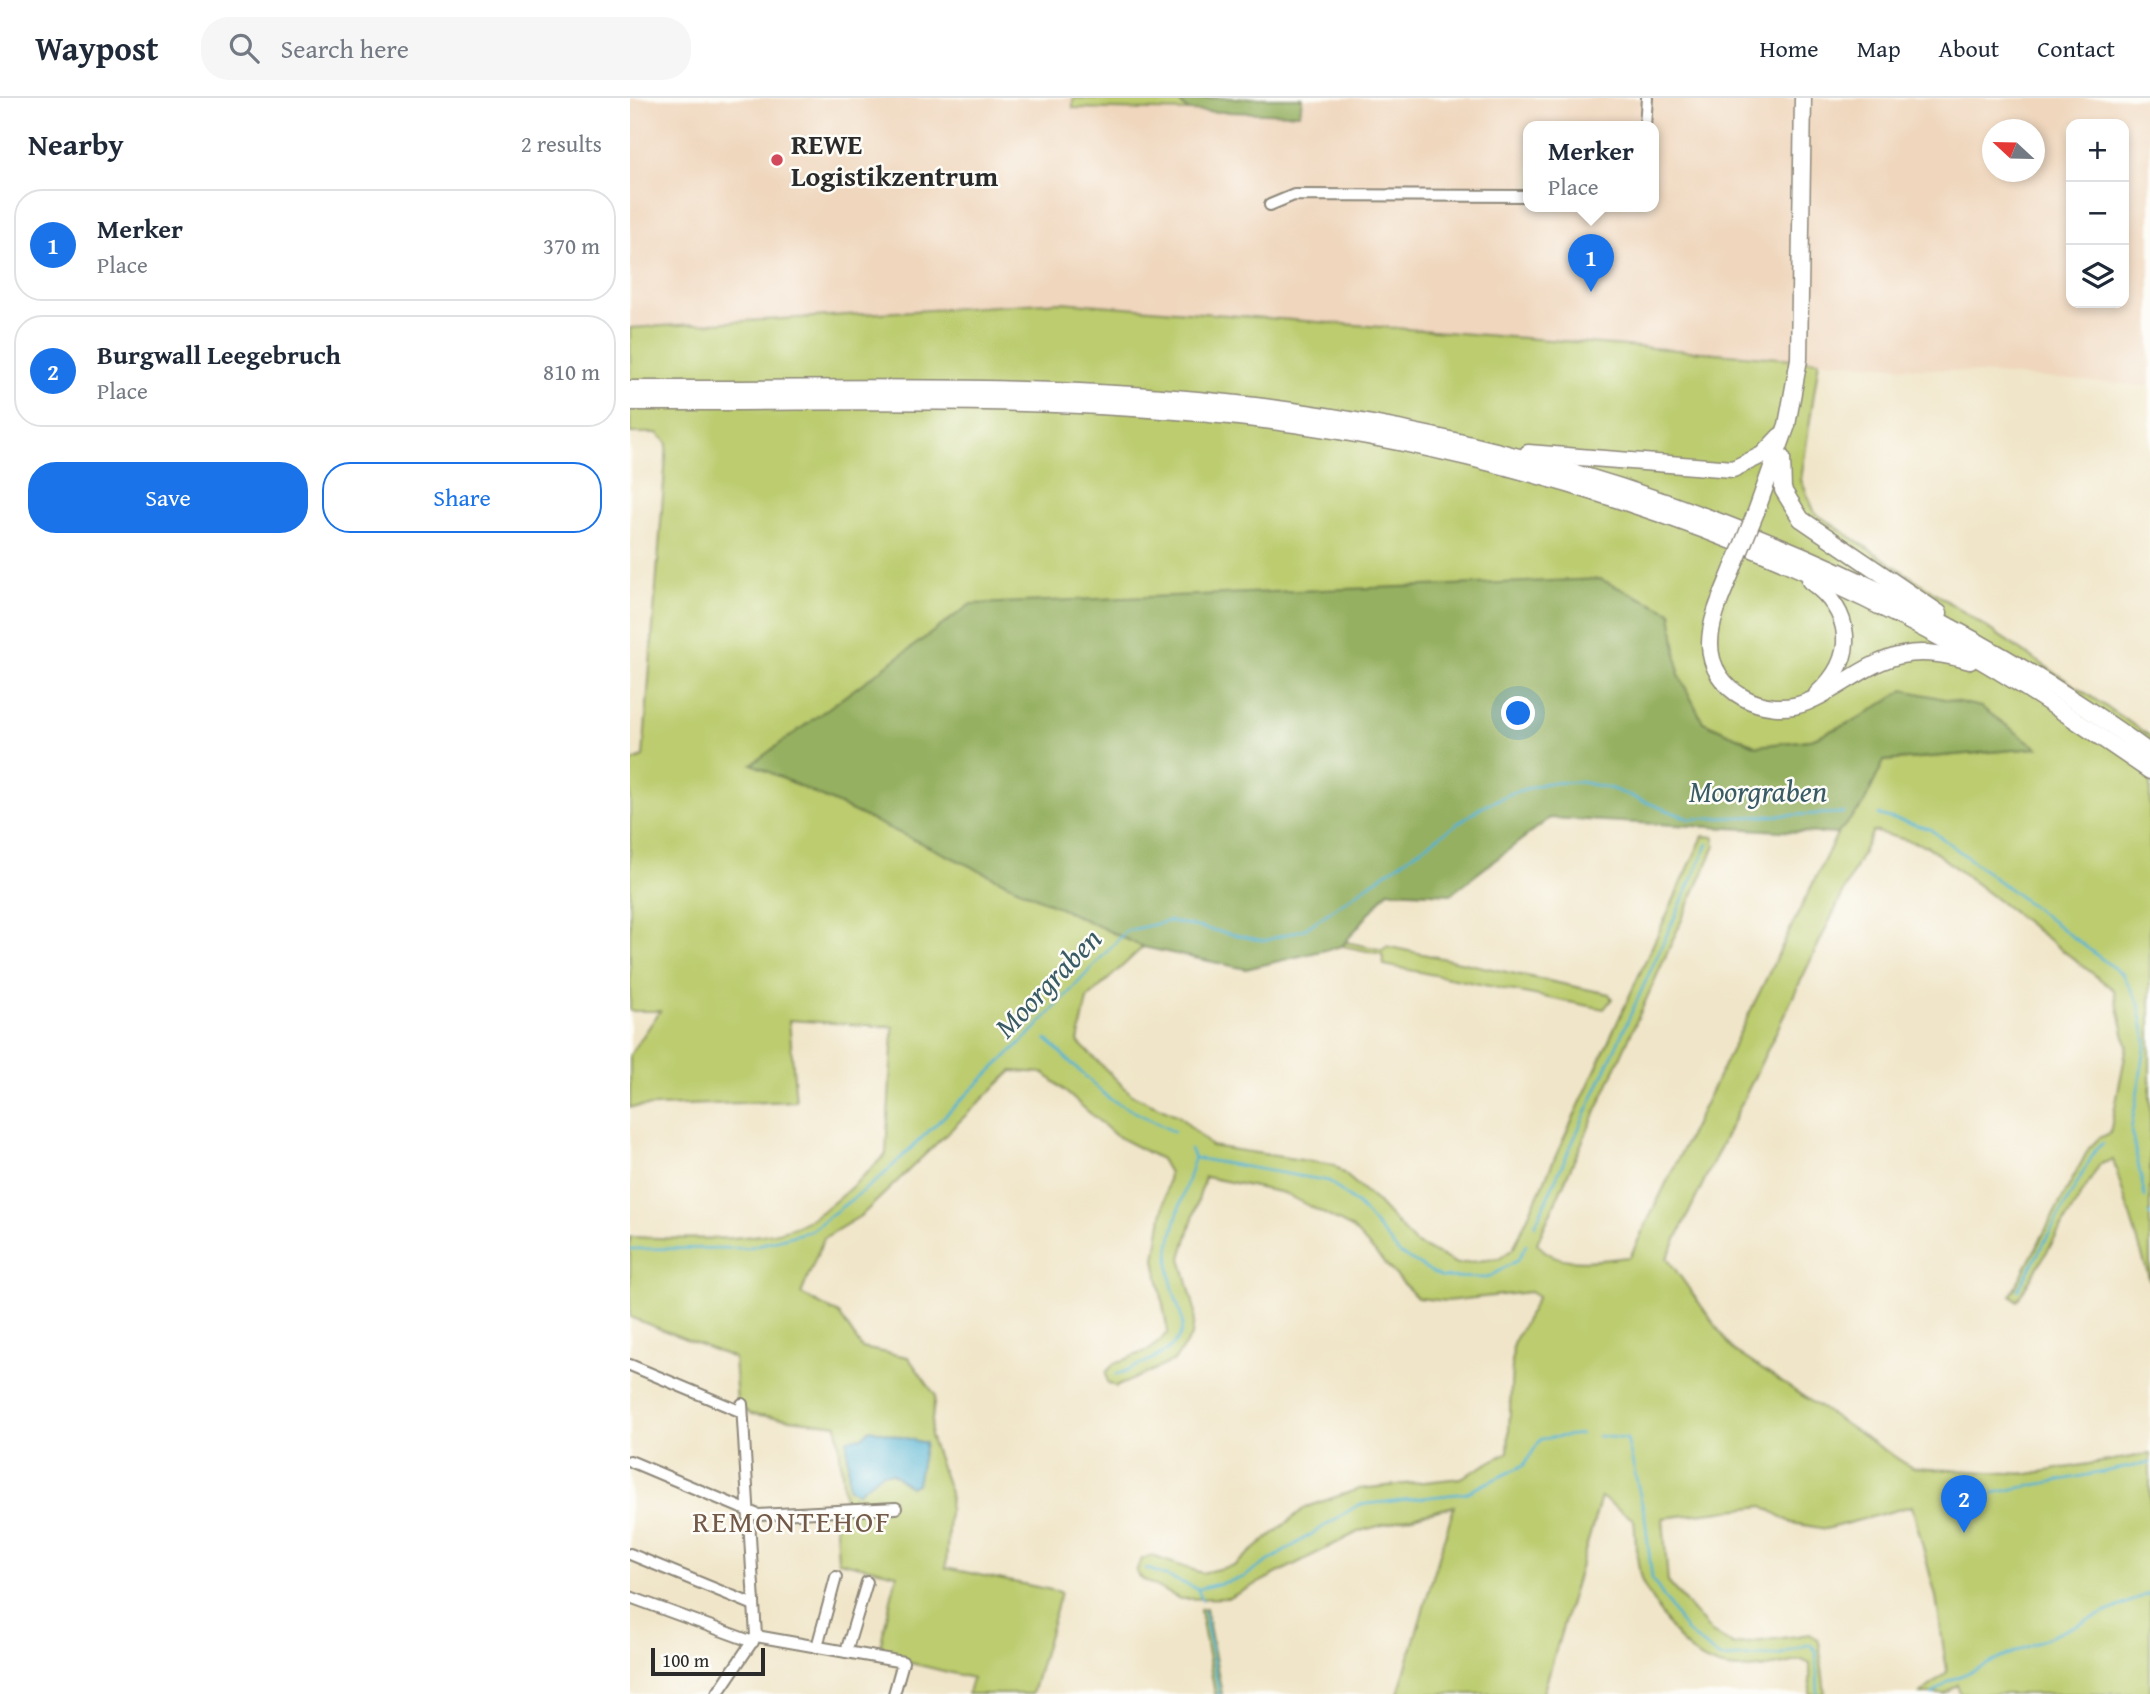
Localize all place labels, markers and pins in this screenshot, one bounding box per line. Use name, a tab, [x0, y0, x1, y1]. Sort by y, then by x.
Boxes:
place label: REWE Logistikzentrum	[791, 123, 998, 196]
marker: REWE Logistikzentrum	[769, 152, 785, 168]
pin: 1	[1568, 234, 1614, 292]
pin: 2	[1941, 1475, 1987, 1533]

